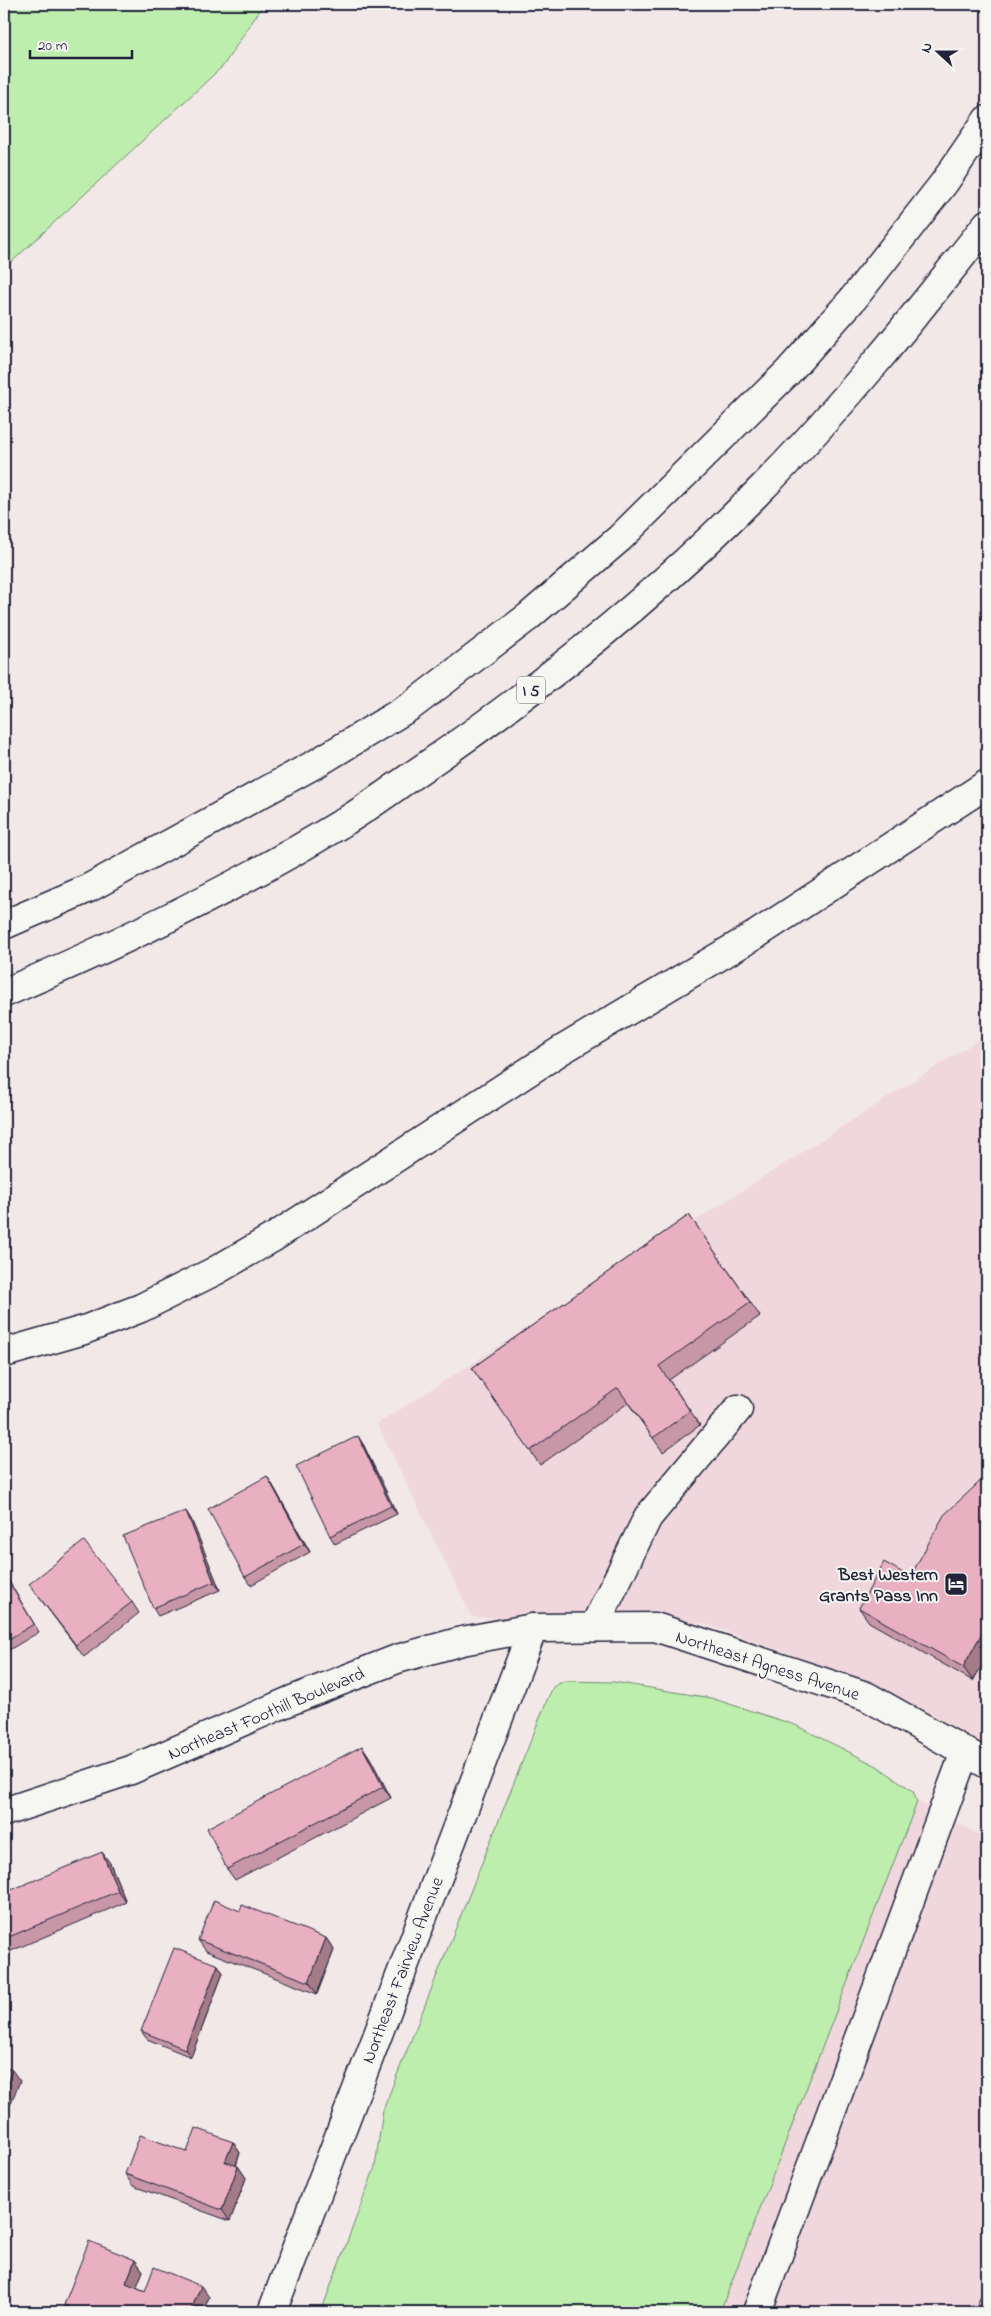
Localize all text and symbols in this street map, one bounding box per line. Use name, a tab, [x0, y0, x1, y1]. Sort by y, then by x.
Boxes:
scale bar	[30, 28, 132, 60]
north arrow	[914, 28, 964, 78]
text: 20 m	[38, 35, 68, 57]
text: N	[916, 40, 939, 56]
road number: I 5	[517, 676, 545, 704]
place label: Best Western Grants Pass Inn	[819, 1563, 938, 1610]
hotel icon: Best Western Grants Pass Inn	[943, 1571, 969, 1597]
street label: Northeast Agness Avenue	[672, 1625, 864, 1710]
street label: Northeast Foothill Boulevard	[164, 1662, 369, 1768]
street label: Northeast Fairview Avenue	[356, 1873, 452, 2068]

